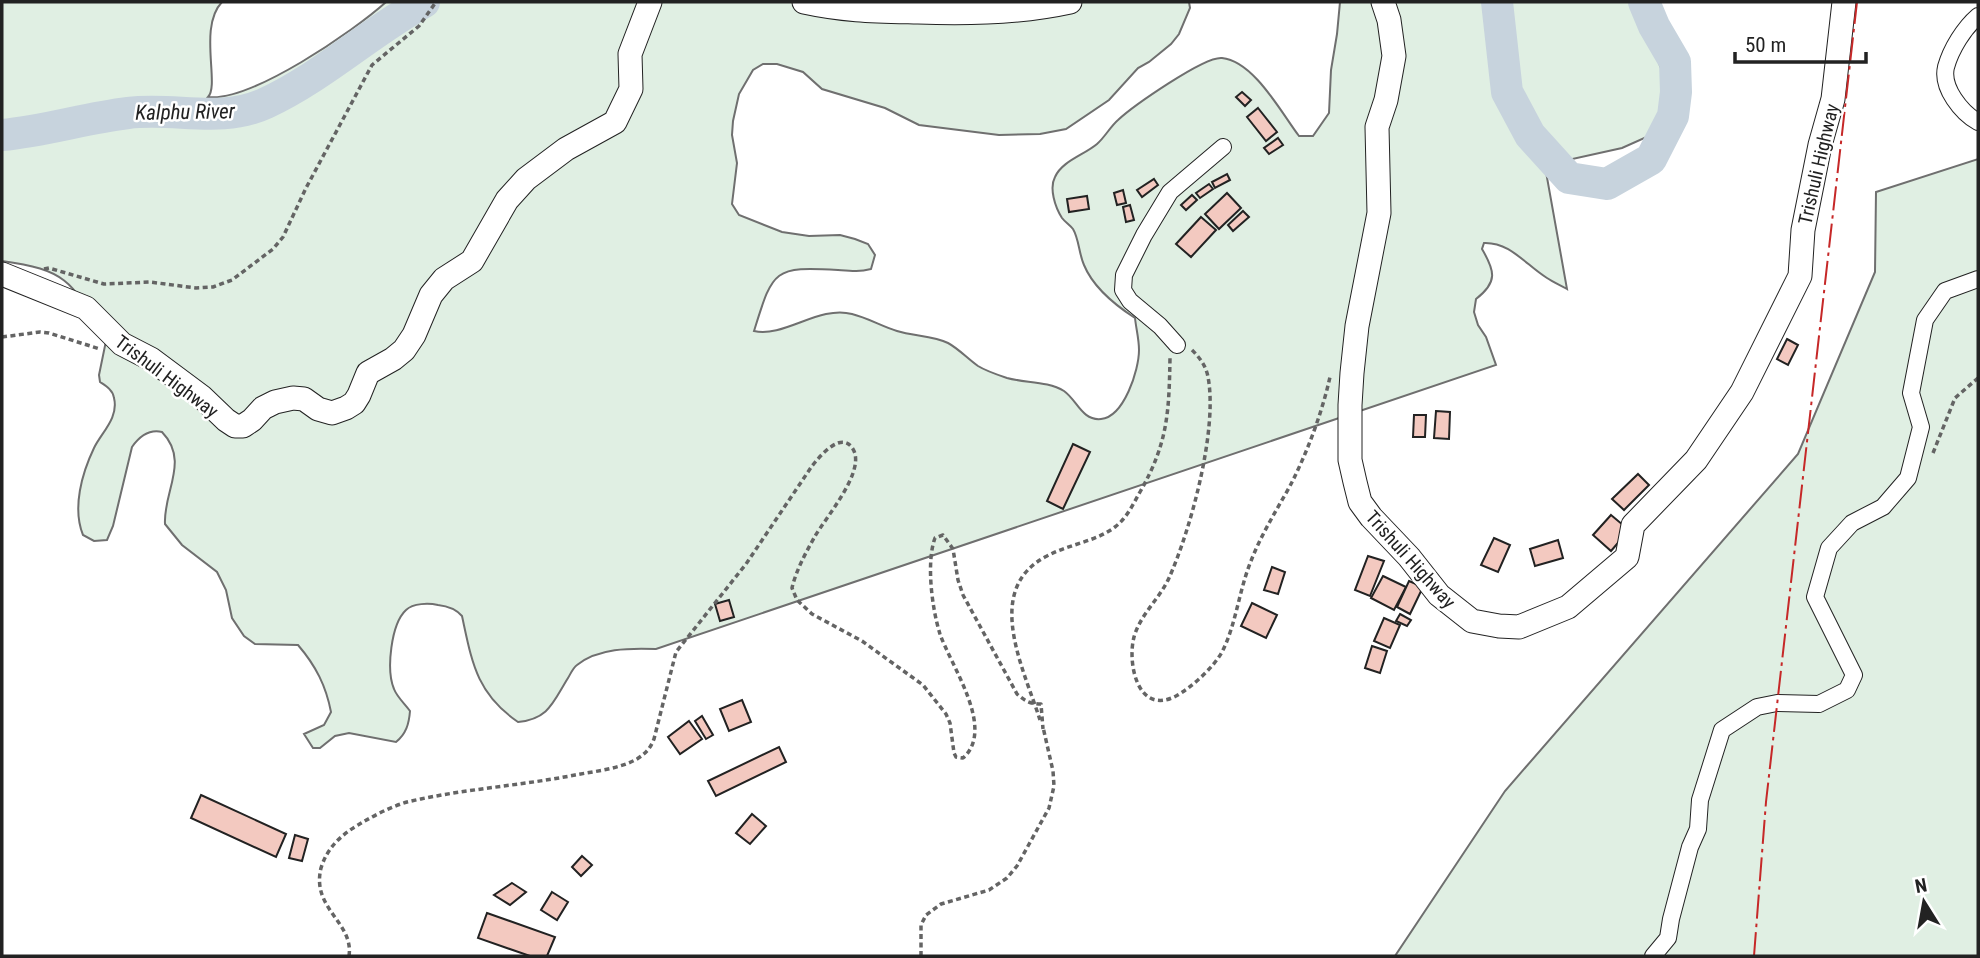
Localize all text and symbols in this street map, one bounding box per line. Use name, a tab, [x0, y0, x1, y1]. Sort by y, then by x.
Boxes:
scale bar	[1735, 21, 1866, 65]
text: 50 m	[1745, 33, 1786, 57]
water label: Kalphu River	[135, 99, 236, 125]
street label: Trishuli Highway	[1793, 101, 1844, 227]
street label: Trishuli Highway	[111, 330, 223, 423]
street label: Trishuli Highway	[1361, 506, 1460, 613]
north arrow	[1889, 867, 1959, 937]
text: N	[1913, 873, 1929, 898]

